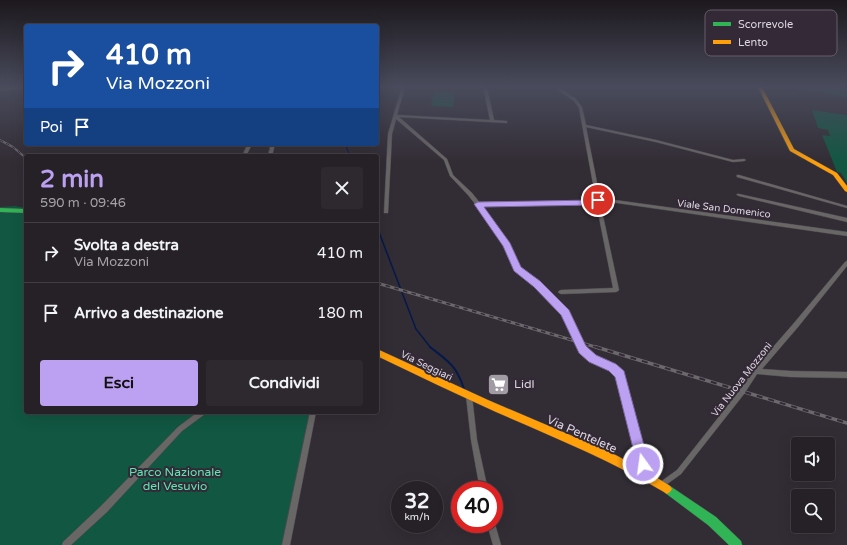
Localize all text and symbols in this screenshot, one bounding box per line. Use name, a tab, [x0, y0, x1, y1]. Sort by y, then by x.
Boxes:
legend	[705, 10, 837, 56]
text: Scorrevole	[738, 18, 793, 31]
text: Lento	[738, 36, 768, 49]
text: 410 m	[106, 38, 192, 72]
icon: right	[40, 40, 92, 92]
text: Via Mozzoni	[106, 72, 210, 94]
icon: arrive	[71, 116, 93, 138]
text: Poi	[40, 118, 63, 136]
text: 2 min	[40, 165, 104, 194]
button: close	[321, 167, 363, 209]
pin	[581, 183, 615, 217]
icon: arrive	[587, 189, 609, 211]
text: 590 m · 09:46	[40, 195, 126, 211]
street label: Viale San Domenico	[676, 197, 771, 221]
text: Svolta a destra	[74, 236, 179, 254]
icon: right	[40, 242, 62, 264]
text: 410 m	[317, 244, 363, 262]
text: Via Mozzoni	[74, 254, 149, 270]
icon: arrive	[40, 302, 62, 324]
text: Arrivo a destinazione	[74, 304, 224, 322]
text: 180 m	[317, 304, 363, 322]
street label: Via Nuova Mozzoni	[709, 340, 775, 419]
street label: Via Seggiari	[399, 348, 455, 384]
button: Esci	[40, 360, 198, 406]
button: Condividi	[206, 360, 363, 406]
supermarket icon: Lidl	[486, 371, 512, 397]
place label: Lidl	[514, 377, 534, 391]
street label: Via Pentelete	[545, 412, 619, 456]
map controls	[791, 437, 835, 533]
button: sound	[791, 437, 835, 481]
position arrow	[622, 443, 664, 485]
park label: Parco Nazionale del Vesuvio	[129, 465, 221, 493]
speed limit sign: 40	[451, 481, 503, 533]
button: search	[791, 489, 835, 533]
text: 32	[404, 490, 430, 514]
text: km/h	[404, 511, 430, 523]

